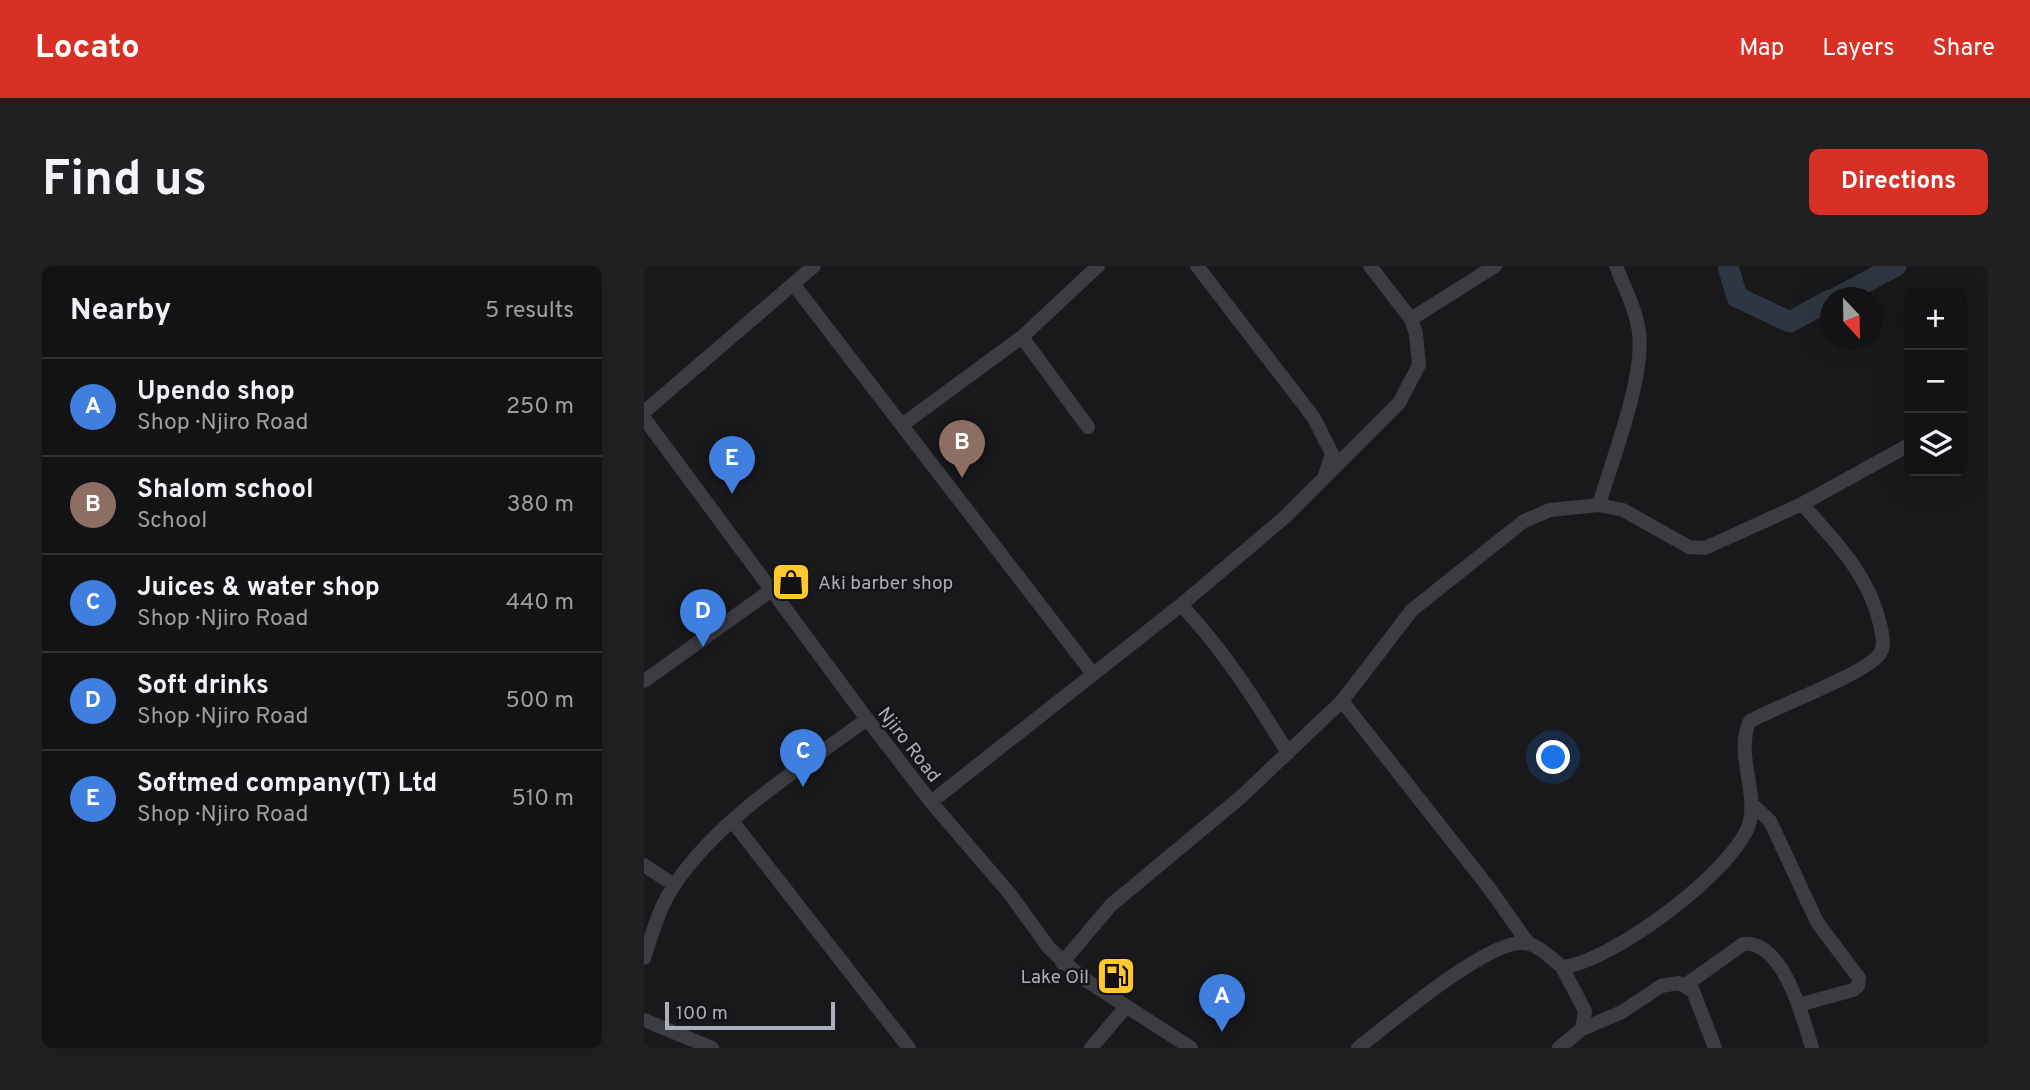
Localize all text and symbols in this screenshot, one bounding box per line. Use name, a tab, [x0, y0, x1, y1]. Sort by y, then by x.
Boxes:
text: Locato	[35, 28, 140, 70]
text: Map	[1739, 34, 1784, 64]
text: Layers	[1822, 34, 1894, 64]
text: Share	[1932, 34, 1995, 64]
button: Directions	[1809, 149, 1988, 215]
text: Find us	[42, 151, 207, 213]
north arrow	[1820, 287, 1883, 350]
map controls	[1904, 287, 1967, 476]
button: +	[1904, 287, 1967, 350]
text: Nearby	[70, 293, 171, 330]
text: 5 results	[485, 297, 574, 326]
button: −	[1904, 350, 1967, 413]
text: Upendo shop	[137, 376, 295, 409]
text: A	[85, 393, 101, 422]
text: 250 m	[506, 393, 574, 422]
text: Shop · Njiro Road	[137, 409, 308, 438]
button: layers	[1904, 413, 1967, 476]
pin: B	[939, 420, 985, 478]
pin: E	[709, 436, 755, 494]
text: Shalom school	[137, 474, 314, 507]
text: B	[85, 491, 101, 520]
text: 380 m	[507, 491, 574, 520]
text: School	[137, 507, 207, 536]
shop icon: Aki barber shop	[770, 561, 812, 603]
text: Juices & water shop	[137, 572, 380, 605]
place label: Aki barber shop	[818, 572, 953, 596]
text: C	[86, 589, 100, 618]
text: 440 m	[506, 589, 574, 618]
pin: D	[680, 589, 726, 647]
text: Shop · Njiro Road	[137, 605, 308, 634]
text: Soft drinks	[137, 670, 269, 703]
text: D	[85, 687, 101, 716]
text: 500 m	[506, 687, 574, 716]
text: Shop · Njiro Road	[137, 703, 308, 732]
street label: Njiro Road	[872, 703, 945, 788]
pin: C	[780, 729, 826, 787]
your location	[1536, 740, 1570, 774]
text: Softmed company(T) Ltd	[137, 768, 437, 801]
text: E	[86, 785, 100, 814]
text: 510 m	[511, 785, 574, 814]
text: Shop · Njiro Road	[137, 801, 308, 830]
fuel station icon: Lake Oil	[1095, 955, 1137, 997]
place label: Lake Oil	[1021, 966, 1089, 990]
pin: A	[1199, 974, 1245, 1032]
scale bar	[665, 999, 835, 1031]
text: 100 m	[676, 1002, 728, 1026]

